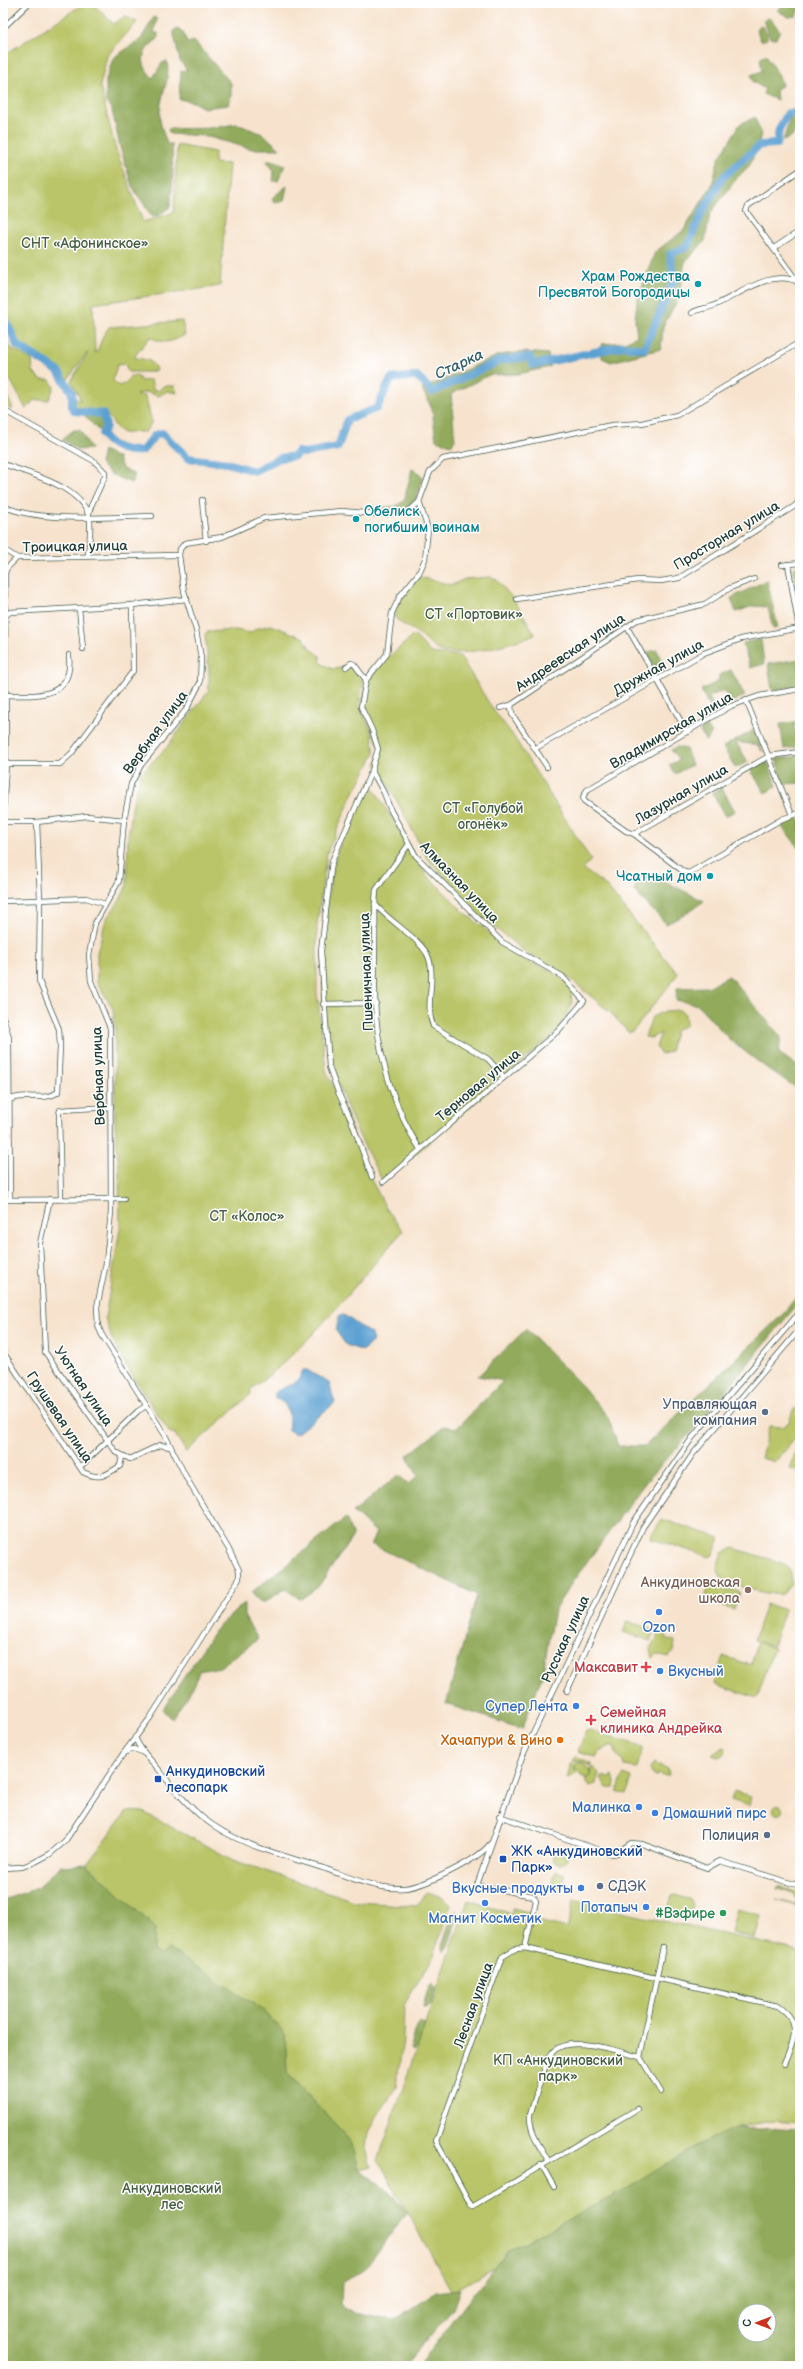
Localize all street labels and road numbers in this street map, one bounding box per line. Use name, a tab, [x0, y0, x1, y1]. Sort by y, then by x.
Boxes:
street label: Просторная улица	[670, 497, 783, 574]
street label: Троицкая улица	[22, 537, 128, 556]
street label: Андреевская улица	[511, 609, 629, 696]
street label: Дружная улица	[610, 635, 707, 699]
street label: Вербная улица	[120, 687, 192, 777]
street label: Владимирская улица	[607, 688, 736, 773]
street label: Лазурная улица	[631, 761, 731, 828]
street label: Алмазная улица	[416, 837, 503, 927]
street label: Пшеничная улица	[356, 912, 377, 1032]
street label: Вербная улица	[88, 1026, 109, 1126]
street label: Терновая улица	[433, 1045, 525, 1126]
street label: Уютная улица	[51, 1343, 117, 1430]
street label: Грушевая улица	[23, 1368, 97, 1467]
street label: Русская улица	[538, 1592, 593, 1686]
street label: Лесная улица	[450, 1959, 497, 2051]

